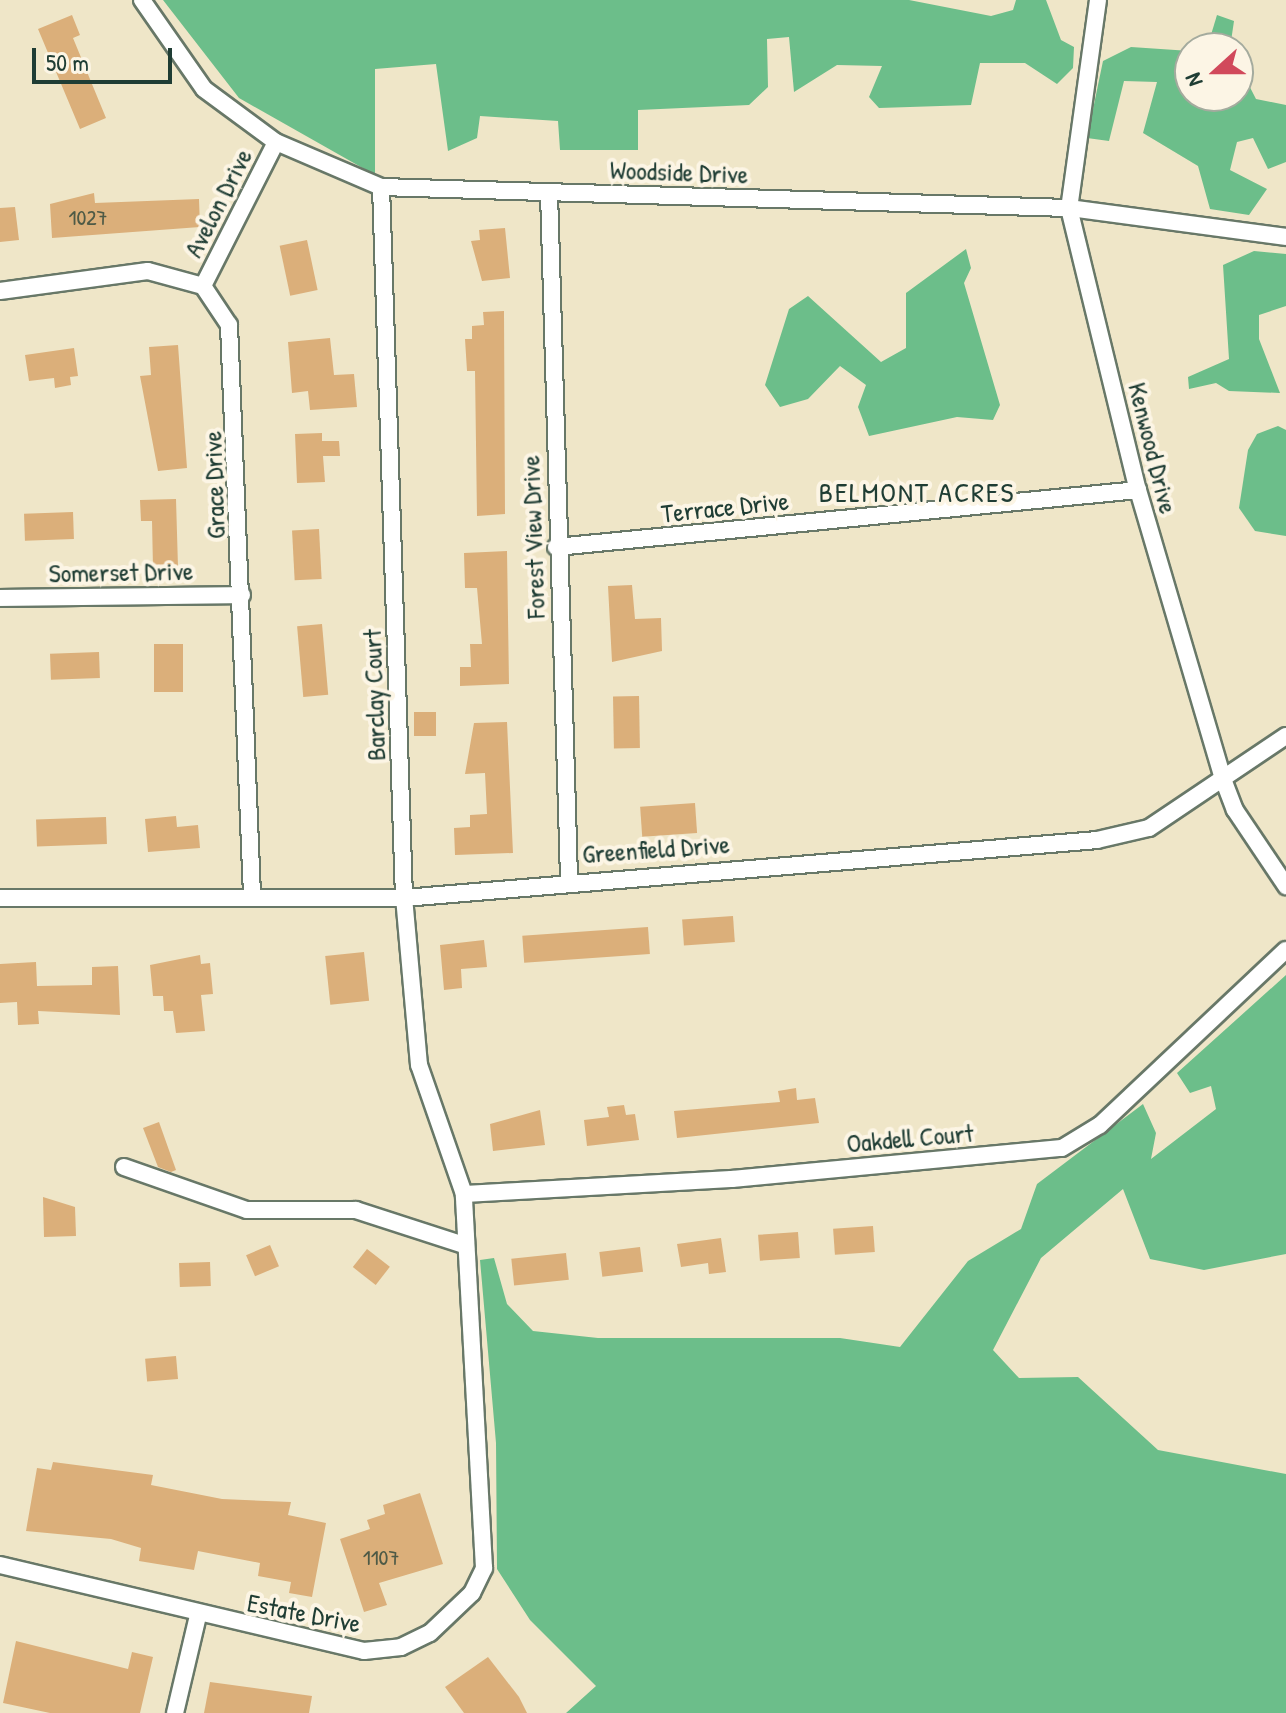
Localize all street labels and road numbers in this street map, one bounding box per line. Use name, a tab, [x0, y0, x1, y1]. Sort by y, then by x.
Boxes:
street label: Avelon Drive	[177, 144, 259, 262]
street label: Woodside Drive	[609, 154, 749, 190]
street label: Kenwood Drive	[1122, 379, 1184, 517]
street label: Grace Drive	[197, 430, 231, 540]
street label: Forest View Drive	[515, 455, 551, 619]
street label: Terrace Drive	[660, 485, 790, 529]
street label: Somerset Drive	[48, 555, 194, 589]
street label: Barclay Court	[356, 629, 392, 761]
street label: Greenfield Drive	[581, 828, 731, 870]
street label: Oakdell Court	[845, 1117, 975, 1159]
street label: Estate Drive	[245, 1587, 363, 1639]

